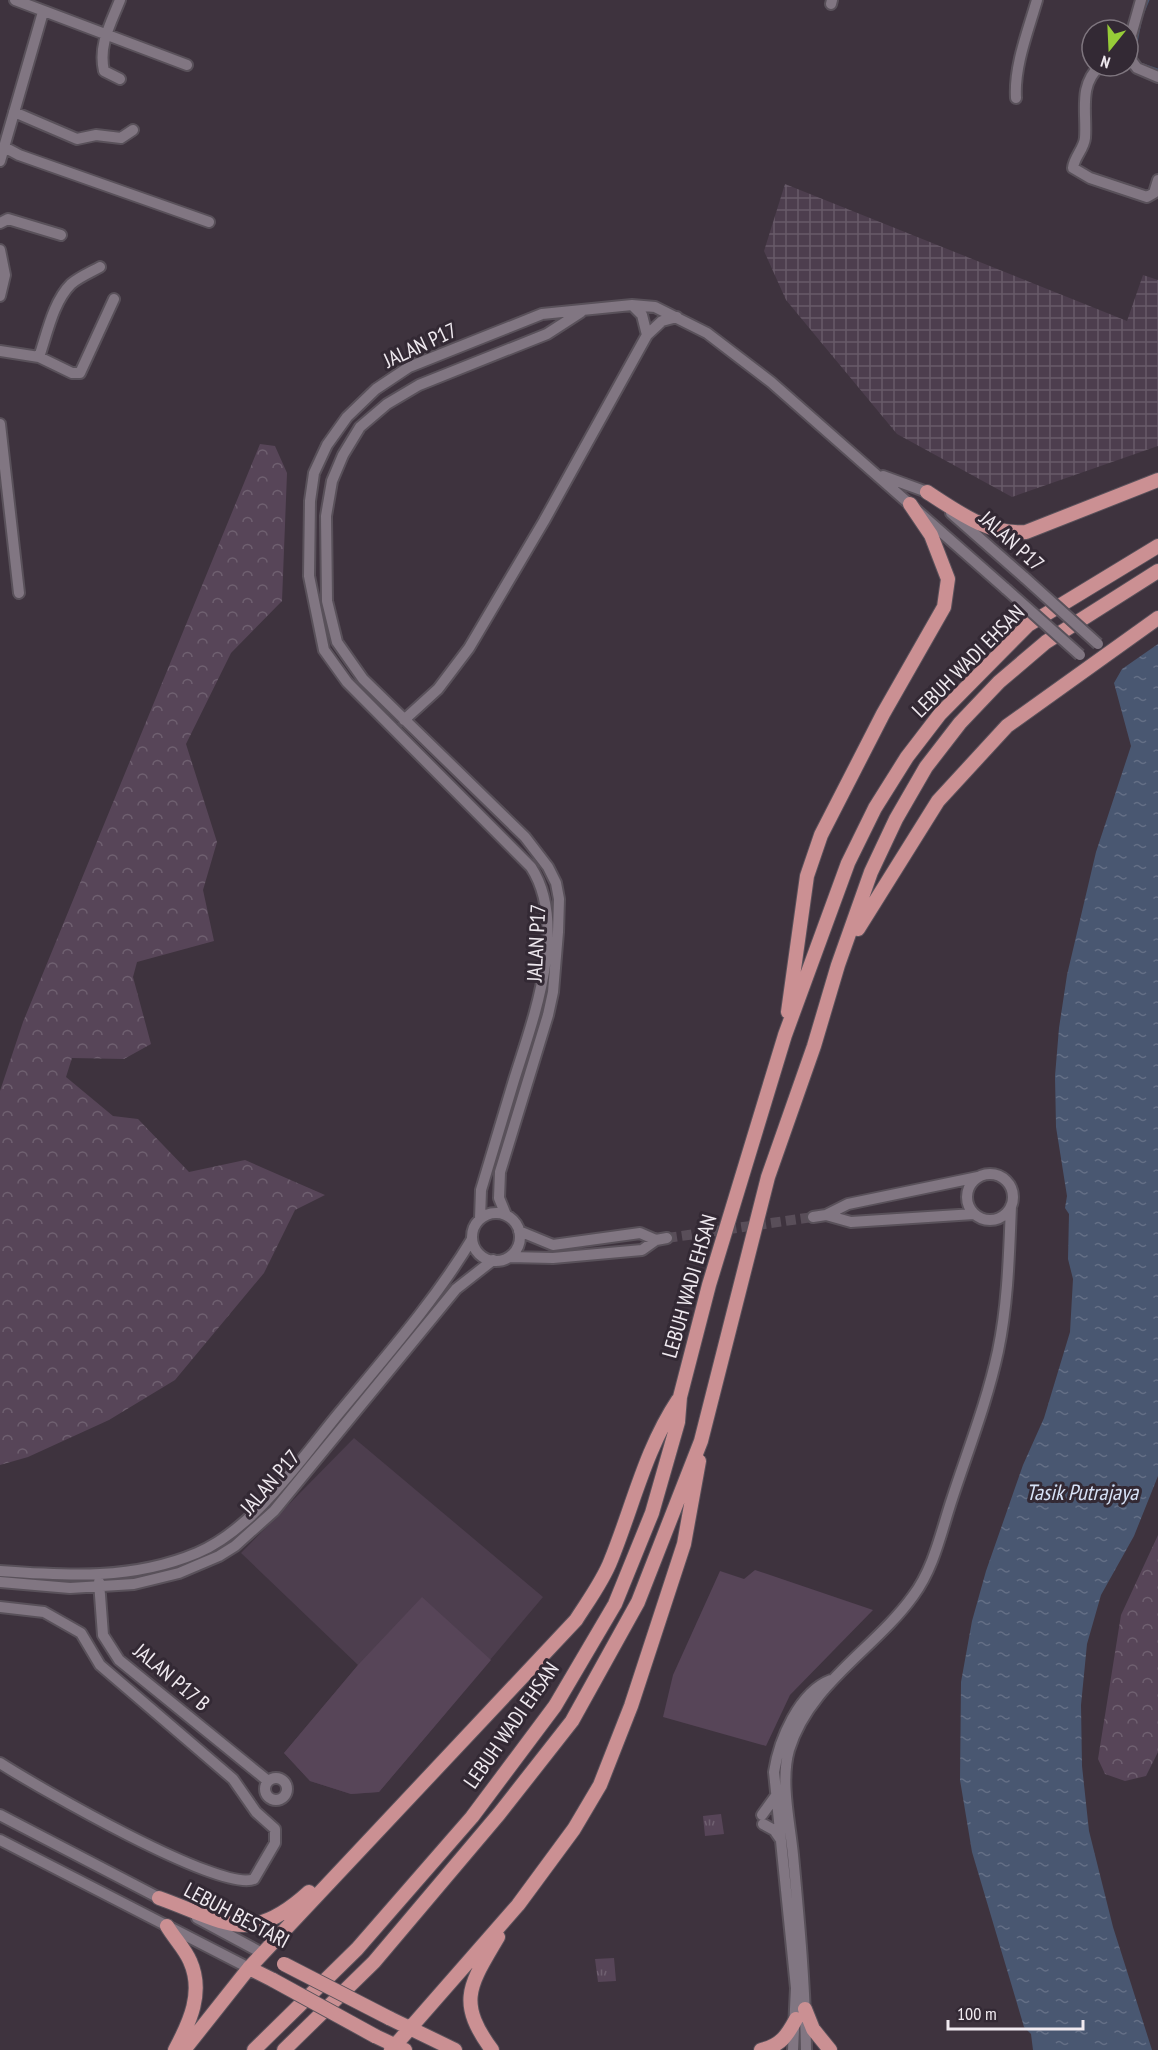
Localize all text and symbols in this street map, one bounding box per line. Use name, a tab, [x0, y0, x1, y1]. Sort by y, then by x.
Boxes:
north arrow	[1080, 18, 1140, 78]
text: N	[1098, 51, 1113, 73]
street label: JALAN P17	[378, 316, 461, 374]
street label: JALAN P17	[973, 504, 1050, 577]
street label: LEBUH WADI EHSAN	[906, 599, 1030, 723]
street label: JALAN P17	[520, 903, 552, 984]
street label: LEBUH WADI EHSAN	[656, 1211, 722, 1361]
street label: JALAN P17	[234, 1444, 306, 1521]
water label: Tasik Putrajaya	[1026, 1478, 1139, 1506]
street label: JALAN P17 B	[128, 1637, 216, 1717]
street label: LEBUH WADI EHSAN	[457, 1657, 565, 1793]
street label: LEBUH BESTARI	[180, 1876, 294, 1954]
scale bar	[948, 1993, 1083, 2031]
text: 100 m	[957, 2002, 997, 2025]

